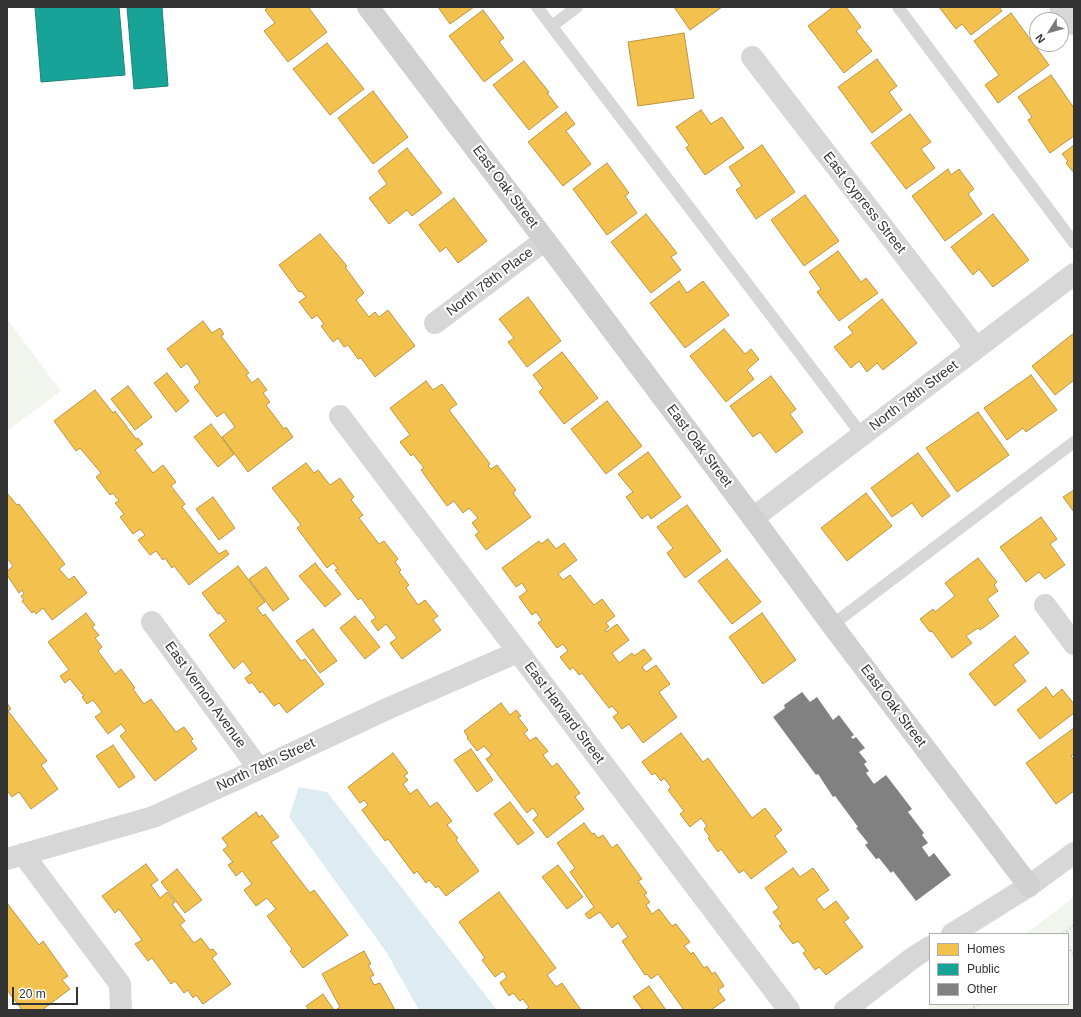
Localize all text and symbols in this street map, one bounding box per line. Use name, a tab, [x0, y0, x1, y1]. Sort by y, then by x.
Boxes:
north arrow	[1029, 12, 1069, 52]
text: N	[1033, 32, 1047, 45]
street label: East Oak Street	[469, 142, 541, 232]
street label: East Cypress Street	[819, 149, 909, 257]
street label: North 78th Place	[443, 244, 537, 320]
street label: North 78th Street	[866, 357, 962, 435]
street label: East Oak Street	[663, 401, 735, 491]
street label: East Vernon Avenue	[161, 639, 249, 751]
street label: East Harvard Street	[520, 659, 608, 767]
street label: East Oak Street	[857, 661, 929, 751]
street label: North 78th Street	[214, 735, 318, 795]
legend	[929, 933, 1069, 1005]
text: Homes	[967, 942, 1005, 956]
text: Public	[967, 962, 1000, 976]
scale bar	[14, 979, 80, 1005]
text: Other	[967, 982, 997, 996]
text: 20 m	[19, 987, 46, 1001]

